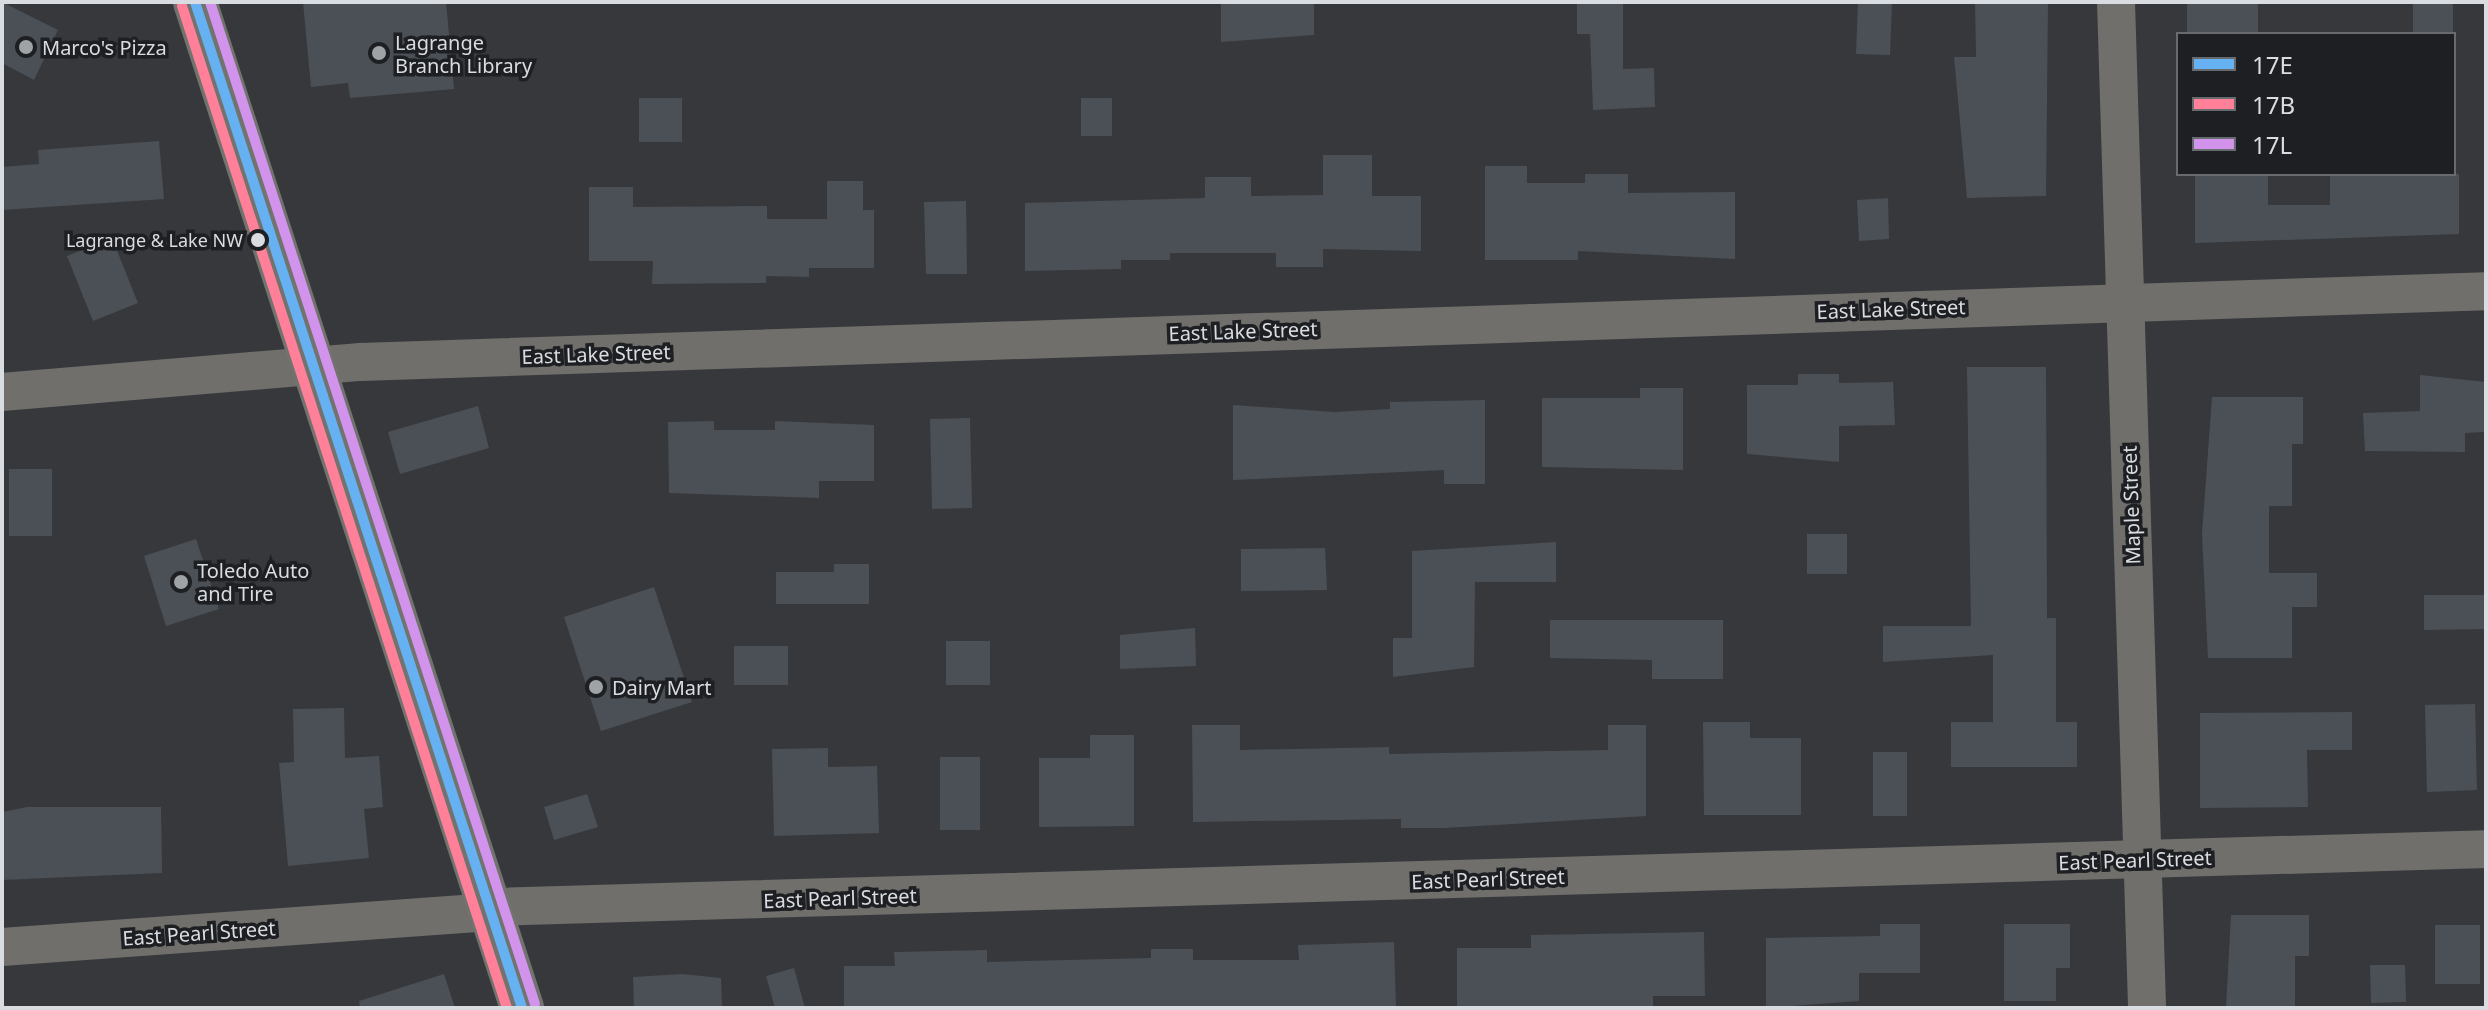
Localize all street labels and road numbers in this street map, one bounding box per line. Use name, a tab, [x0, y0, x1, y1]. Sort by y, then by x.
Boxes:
street label: East Lake Street	[1816, 294, 1966, 324]
street label: East Lake Street	[1168, 316, 1318, 346]
street label: East Lake Street	[521, 339, 671, 369]
street label: Maple Street	[2117, 445, 2145, 565]
street label: East Pearl Street	[2058, 845, 2212, 875]
street label: East Pearl Street	[1411, 864, 1565, 894]
street label: East Pearl Street	[763, 883, 917, 913]
street label: East Pearl Street	[122, 916, 276, 950]

